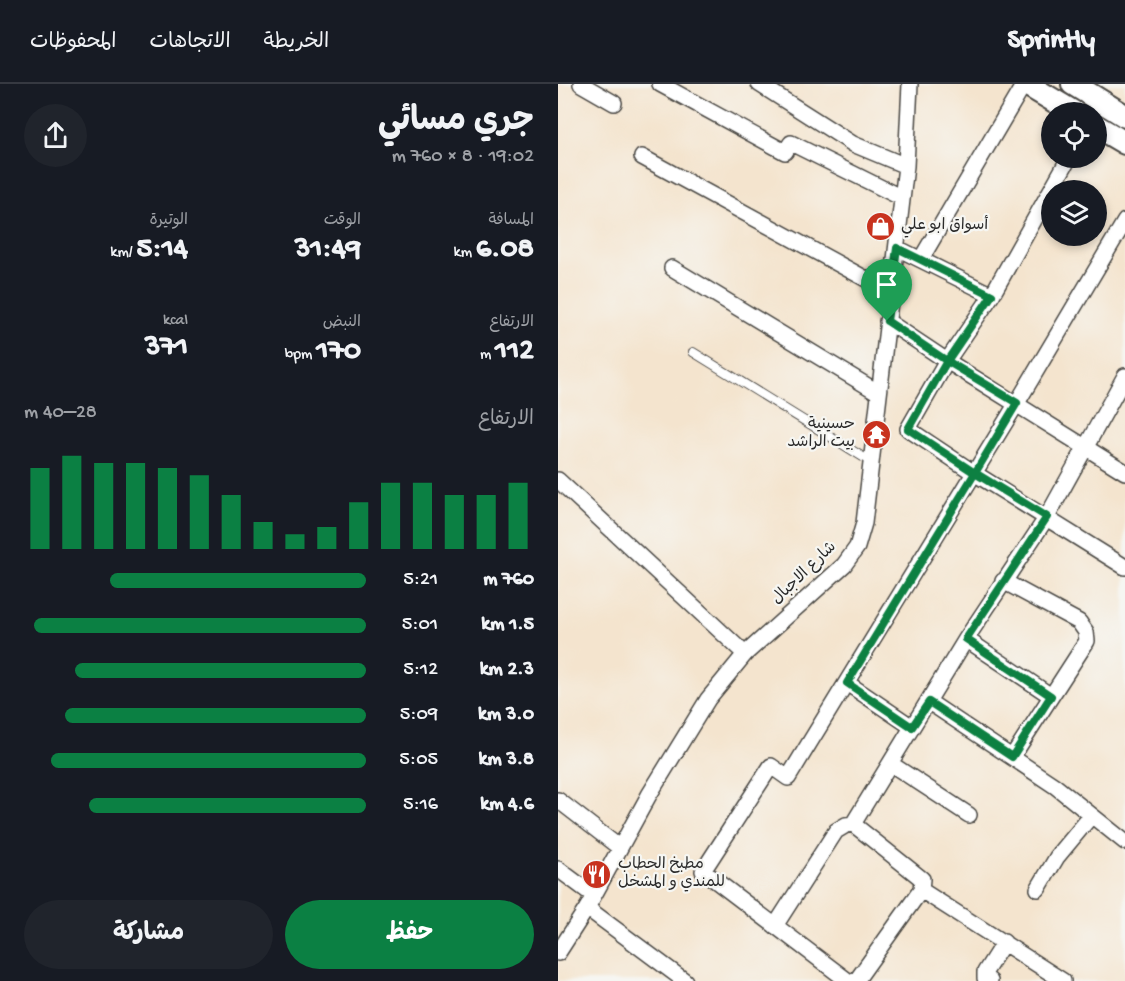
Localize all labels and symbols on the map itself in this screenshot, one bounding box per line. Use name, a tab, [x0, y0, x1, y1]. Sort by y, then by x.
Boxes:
shop icon: أسواق ابو علي	[864, 210, 896, 242]
place label: أسواق ابو علي	[901, 215, 988, 238]
pin	[861, 259, 912, 321]
place label: حسينية بيت الراشد	[787, 415, 855, 453]
temple icon: حسينية بيت الراشد	[860, 418, 892, 450]
street label: شارع الاجبال	[769, 538, 841, 610]
place label: مطبخ الحطاب للمندي و المشخل	[618, 856, 725, 893]
restaurant icon: مطبخ الحطاب للمندي و المشخل	[581, 858, 613, 890]

